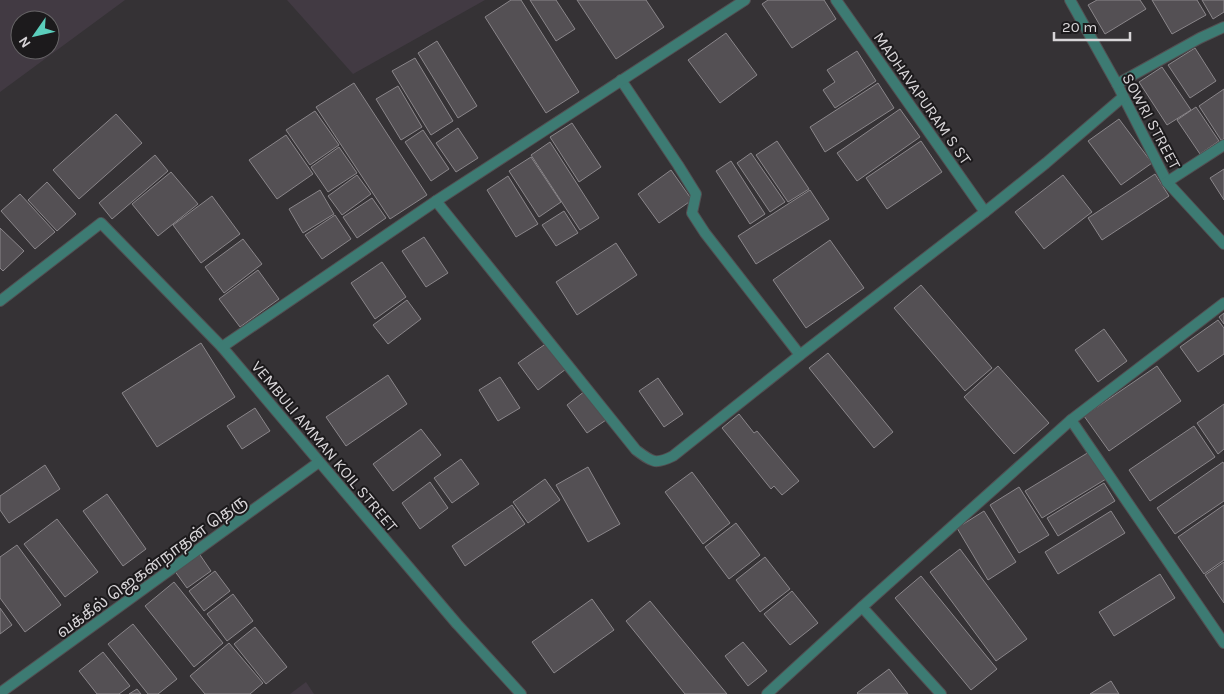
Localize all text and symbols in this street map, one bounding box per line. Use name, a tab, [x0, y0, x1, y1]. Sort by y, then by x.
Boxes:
north arrow	[10, 10, 60, 60]
scale bar	[1054, 10, 1130, 42]
text: 20 m	[1062, 18, 1097, 36]
street label: MADHAVAPURAM S ST	[870, 28, 975, 168]
text: N	[15, 33, 34, 51]
street label: SOWRI STREET	[1118, 70, 1185, 172]
street label: VEMBULI AMMAN KOIL STREET	[248, 357, 402, 536]
street label: வக்கீல் ஜெகன்நாதன் தெரு	[53, 491, 251, 643]

